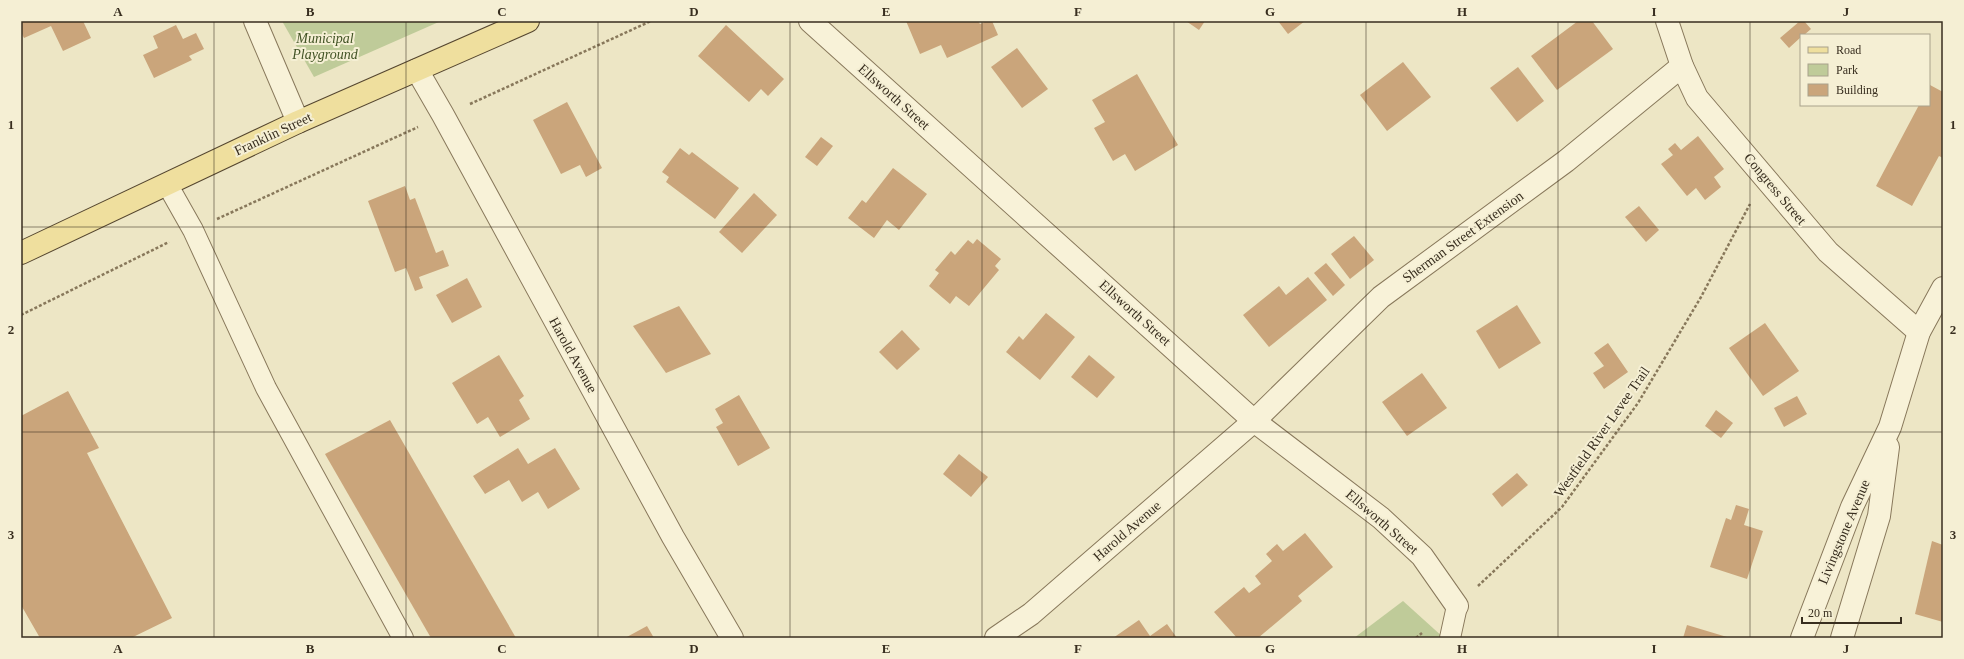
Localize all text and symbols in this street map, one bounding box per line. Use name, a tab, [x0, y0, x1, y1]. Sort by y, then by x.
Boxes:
text: A	[113, 4, 123, 19]
text: B	[306, 4, 315, 19]
text: C	[497, 4, 507, 19]
text: D	[689, 4, 699, 19]
text: E	[882, 4, 890, 19]
text: F	[1074, 4, 1082, 19]
text: G	[1265, 4, 1275, 19]
text: H	[1457, 4, 1467, 19]
text: I	[1651, 4, 1657, 19]
text: J	[1843, 4, 1850, 19]
park label: Municipal Playground	[291, 31, 359, 62]
legend	[1800, 34, 1930, 106]
text: Road	[1836, 43, 1861, 57]
street label: Ellsworth Street	[855, 61, 933, 133]
text: Park	[1836, 63, 1858, 77]
text: Building	[1836, 83, 1878, 97]
street label: Franklin Street	[232, 109, 314, 158]
text: 1	[8, 117, 14, 132]
text: 1	[1950, 117, 1956, 132]
street label: Congress Street	[1741, 150, 1809, 228]
street label: Sherman Street Extension	[1400, 188, 1526, 286]
street label: Ellsworth Street	[1096, 277, 1174, 349]
street label: Harold Avenue	[546, 315, 600, 395]
text: 2	[8, 322, 14, 337]
text: 2	[1950, 322, 1956, 337]
street label: Westfield River Levee Trail	[1551, 364, 1653, 500]
street label: Livingstone Avenue	[1815, 477, 1873, 587]
street label: Ellsworth Street	[1343, 487, 1421, 557]
street label: Harold Avenue	[1090, 498, 1164, 564]
text: 3	[8, 527, 15, 542]
text: 3	[1950, 527, 1957, 542]
scale bar	[1802, 599, 1901, 625]
text: 20 m	[1808, 606, 1833, 620]
text: A	[113, 641, 123, 656]
text: B	[306, 641, 315, 656]
text: C	[497, 641, 507, 656]
text: D	[689, 641, 699, 656]
text: E	[882, 641, 890, 656]
text: F	[1074, 641, 1082, 656]
text: G	[1265, 641, 1275, 656]
text: H	[1457, 641, 1467, 656]
text: I	[1651, 641, 1657, 656]
text: J	[1843, 641, 1850, 656]

